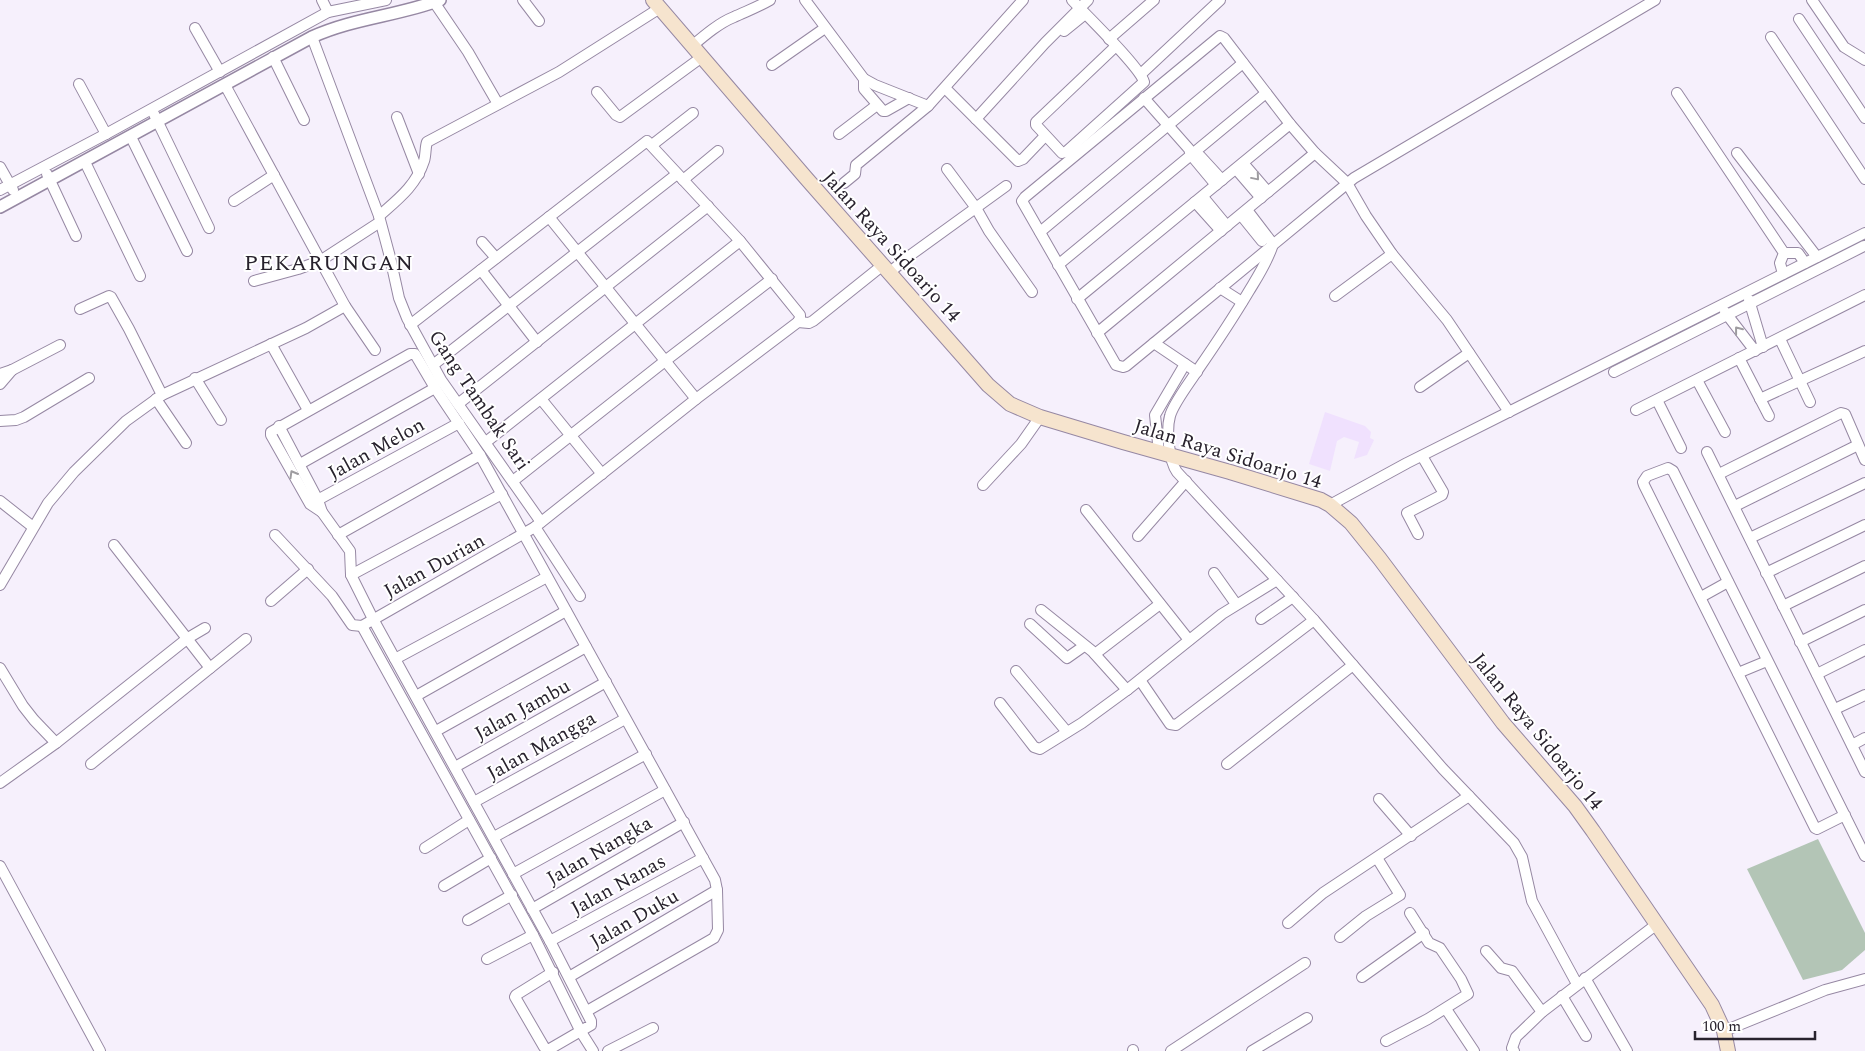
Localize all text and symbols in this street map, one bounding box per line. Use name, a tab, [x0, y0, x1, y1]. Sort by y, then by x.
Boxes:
street label: Jalan Raya Sidoarjo 14	[815, 164, 968, 329]
one-way arrow	[1250, 172, 1259, 181]
district label: PEKARUNGAN	[244, 247, 414, 280]
street label: Gang Tambak Sari	[421, 324, 538, 477]
one-way arrow	[1736, 327, 1744, 336]
street label: Jalan Melon	[323, 410, 430, 488]
street label: Jalan Raya Sidoarjo 14	[1130, 411, 1326, 497]
one-way arrow	[289, 471, 299, 480]
street label: Jalan Durian	[378, 526, 491, 606]
street label: Jalan Raya Sidoarjo 14	[1464, 646, 1610, 817]
street label: Jalan Jambu	[469, 671, 576, 749]
street label: Jalan Mangga	[481, 703, 602, 788]
street label: Jalan Nangka	[541, 808, 658, 893]
street label: Jalan Nanas	[565, 846, 672, 923]
street label: Jalan Duku	[585, 881, 684, 956]
scale bar	[1695, 1008, 1815, 1040]
text: 100 m	[1702, 1015, 1741, 1038]

